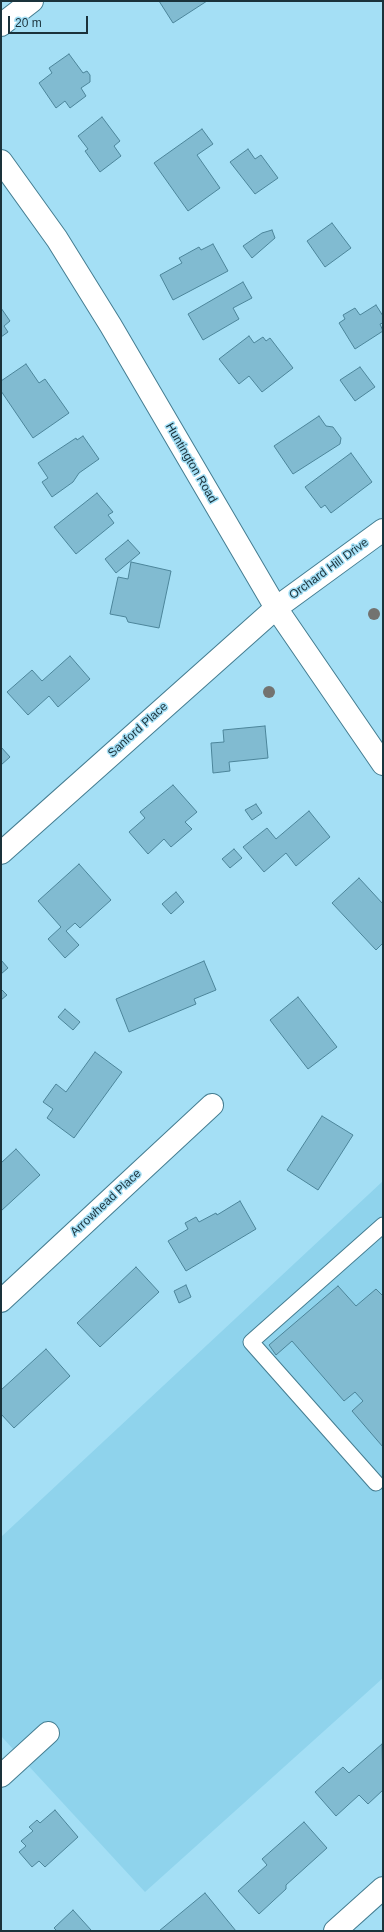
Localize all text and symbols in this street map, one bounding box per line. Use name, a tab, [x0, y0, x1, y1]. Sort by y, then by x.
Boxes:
scale bar	[10, 8, 90, 34]
text: 20 m	[15, 16, 42, 30]
street label: Huntington Road	[162, 420, 220, 506]
street label: Orchard Hill Drive	[286, 535, 372, 603]
street label: Sanford Place	[105, 699, 171, 761]
street label: Arrowhead Place	[68, 1167, 144, 1239]

